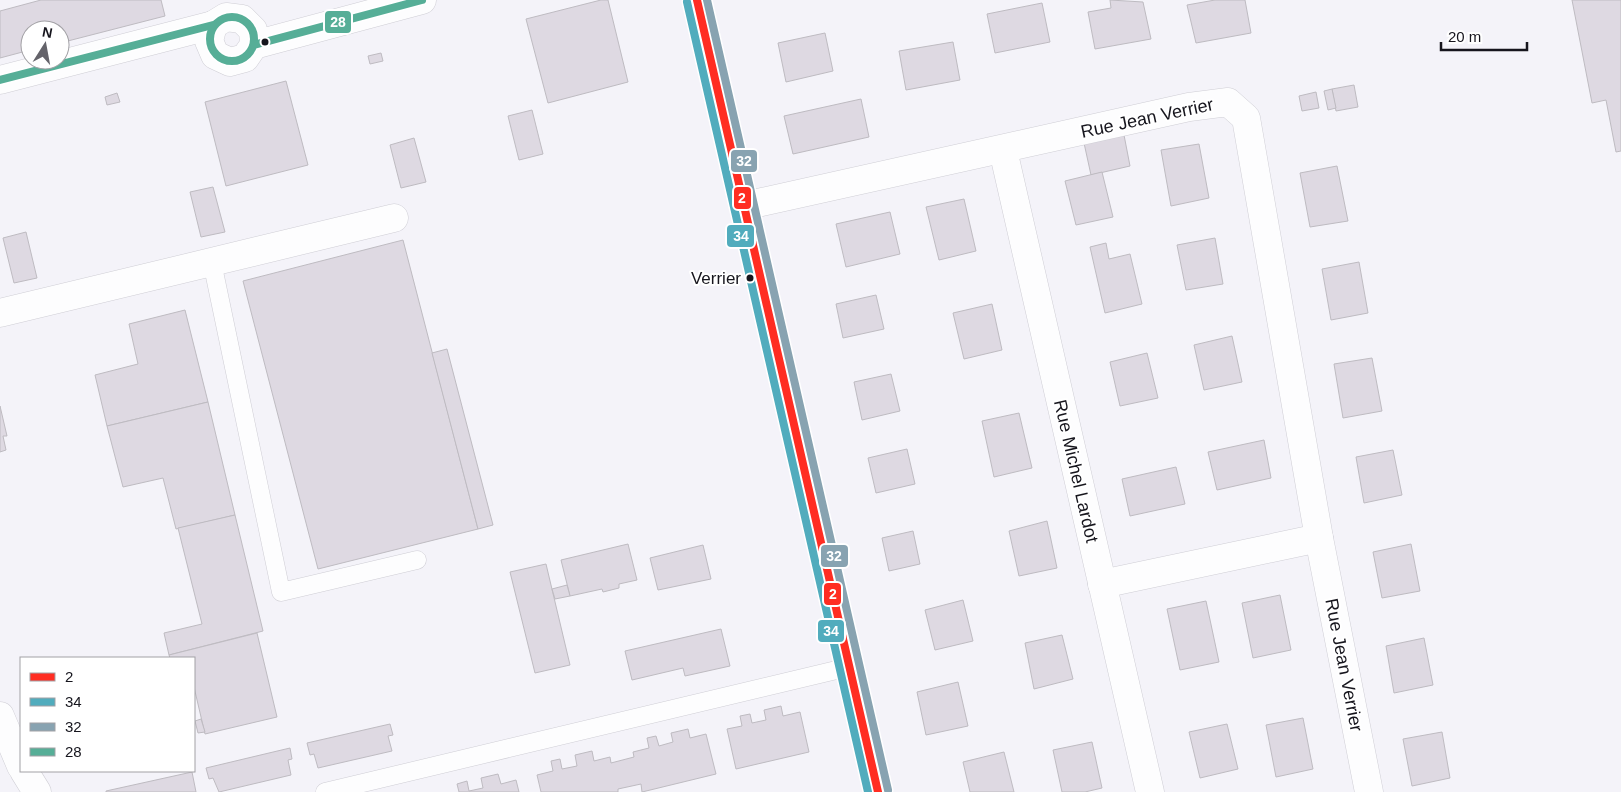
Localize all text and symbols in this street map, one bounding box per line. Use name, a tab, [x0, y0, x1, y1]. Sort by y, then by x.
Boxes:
line badge: 28	[324, 10, 352, 34]
text: 28	[330, 14, 346, 30]
north arrow	[20, 20, 70, 70]
scale bar	[1441, 20, 1527, 52]
text: N	[41, 23, 54, 41]
text: 20 m	[1448, 28, 1481, 45]
unlabelled marker	[260, 37, 270, 47]
street label: Rue Jean Verrier	[1079, 94, 1215, 142]
line badge: 32	[730, 149, 758, 173]
text: 32	[736, 153, 752, 169]
line badge: 2	[733, 186, 752, 210]
text: 2	[738, 190, 746, 206]
line badge: 34	[726, 224, 755, 248]
text: 34	[733, 228, 749, 244]
place label: Verrier	[691, 269, 741, 288]
marker: Verrier	[745, 273, 755, 283]
street label: Rue Michel Lardot	[1050, 398, 1102, 544]
line badge: 32	[820, 544, 849, 568]
text: 32	[826, 548, 842, 564]
line badge: 2	[823, 582, 842, 606]
text: 2	[829, 586, 837, 602]
street label: Rue Jean Verrier	[1321, 597, 1367, 733]
line badge: 34	[817, 619, 845, 643]
text: 34	[823, 623, 839, 639]
legend	[20, 657, 195, 772]
text: 2	[65, 668, 73, 685]
text: 34	[65, 693, 82, 710]
text: 32	[65, 718, 82, 735]
text: 28	[65, 743, 82, 760]

